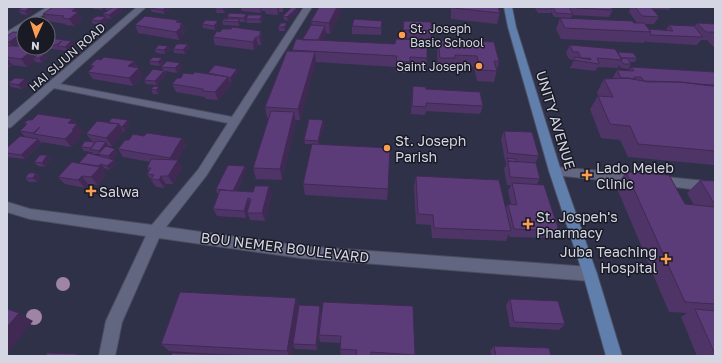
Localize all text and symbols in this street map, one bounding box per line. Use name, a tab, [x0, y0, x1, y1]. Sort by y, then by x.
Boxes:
north arrow	[16, 16, 56, 56]
street label: HAI SIJUN ROAD	[26, 20, 108, 94]
place label: St. Joseph Basic School	[410, 21, 484, 50]
marker: St. Joseph Basic School	[397, 30, 407, 40]
place label: Saint Joseph	[396, 59, 471, 74]
marker: Saint Joseph	[474, 61, 484, 71]
street label: UNITY AVENUE	[533, 69, 579, 171]
place label: St. Joseph Parish	[395, 132, 466, 165]
marker: St. Joseph Parish	[382, 143, 392, 153]
place label: Lado Meleb Clinic	[596, 159, 674, 192]
marker: Lado Meleb Clinic	[581, 169, 593, 181]
place label: Salwa	[99, 183, 139, 200]
marker: Salwa	[86, 186, 96, 196]
place label: St. Jospeh's Pharmacy	[536, 208, 618, 241]
marker: St. Jospeh's Pharmacy	[523, 219, 533, 229]
street label: BOU NEMER BOULEVARD	[200, 228, 370, 266]
place label: Juba Teaching Hospital	[560, 243, 657, 276]
marker: Juba Teaching Hospital	[660, 253, 672, 265]

